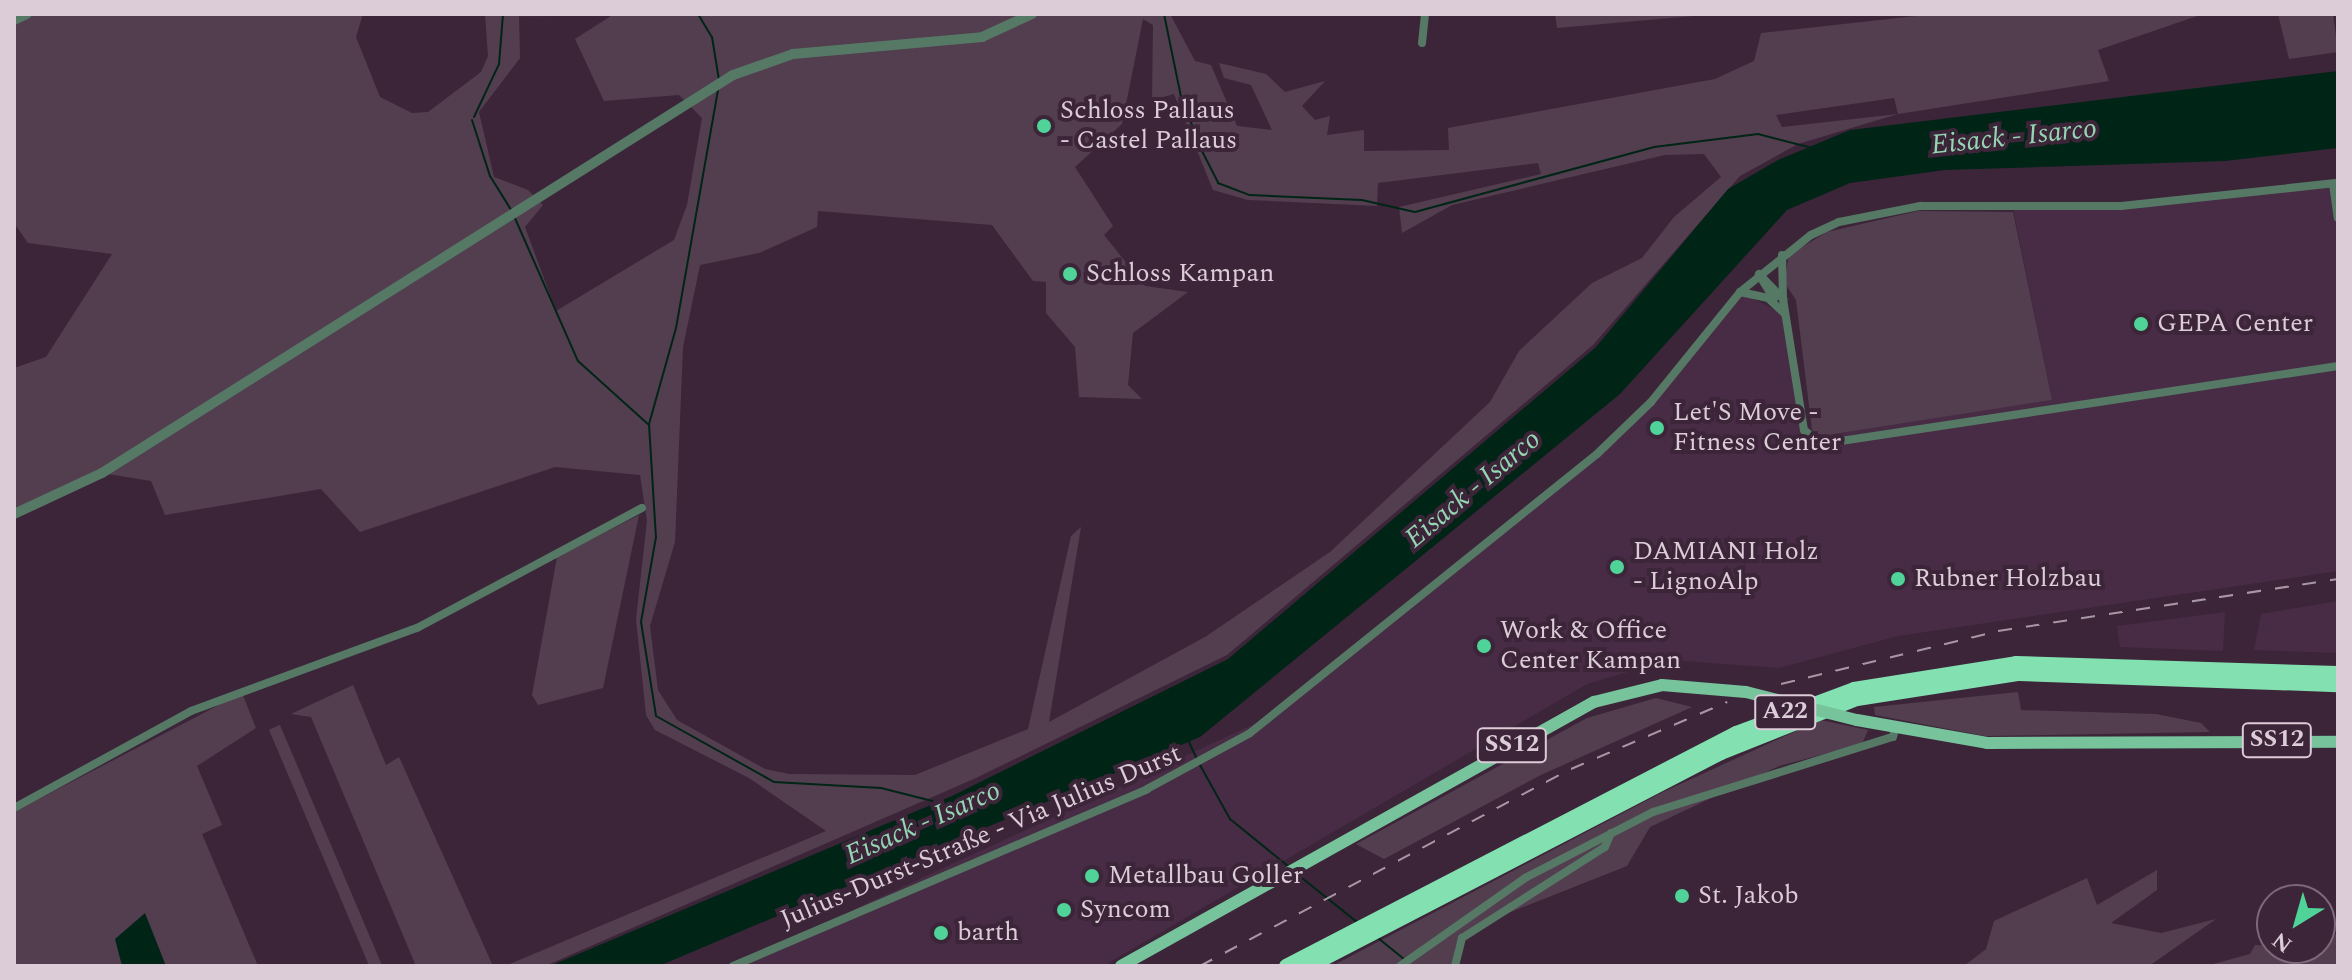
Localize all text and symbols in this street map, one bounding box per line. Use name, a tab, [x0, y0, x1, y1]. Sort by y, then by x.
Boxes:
place label: Schloss Pallaus - Castel Pallaus	[1060, 95, 1237, 156]
water label: Eisack - Isarco	[1929, 112, 2099, 162]
marker: Schloss Pallaus - Castel Pallaus	[1035, 117, 1053, 135]
place label: Schloss Kampan	[1086, 258, 1274, 290]
marker: Schloss Kampan	[1061, 265, 1079, 283]
place label: GEPA Center	[2157, 308, 2313, 340]
marker: GEPA Center	[2132, 315, 2150, 333]
place label: Let'S Move - Fitness Center	[1673, 397, 1841, 458]
marker: Let'S Move - Fitness Center	[1648, 419, 1666, 437]
water label: Eisack - Isarco	[1398, 423, 1548, 555]
place label: DAMIANI Holz - LignoAlp	[1633, 536, 1819, 598]
marker: DAMIANI Holz - LignoAlp	[1608, 558, 1626, 576]
place label: Rubner Holzbau	[1914, 563, 2102, 595]
marker: Rubner Holzbau	[1889, 570, 1907, 588]
place label: Work & Office Center Kampan	[1500, 615, 1681, 676]
marker: Work & Office Center Kampan	[1475, 637, 1493, 655]
road number: A22	[1753, 692, 1817, 732]
road number: SS12	[2241, 720, 2313, 760]
road number: SS12	[1476, 725, 1548, 765]
street label: Julius-Durst-Straße - Via Julius Durst	[776, 738, 1186, 936]
water label: Eisack - Isarco	[840, 774, 1006, 872]
place label: Metallbau Goller	[1108, 860, 1303, 892]
marker: Metallbau Goller	[1083, 867, 1101, 885]
place label: St. Jakob	[1698, 880, 1799, 912]
north arrow	[2256, 884, 2336, 964]
marker: St. Jakob	[1673, 887, 1691, 905]
place label: Syncom	[1080, 894, 1171, 926]
marker: Syncom	[1055, 901, 1073, 919]
place label: barth	[957, 917, 1019, 949]
text: N	[2265, 923, 2300, 961]
marker: barth	[932, 924, 950, 942]

